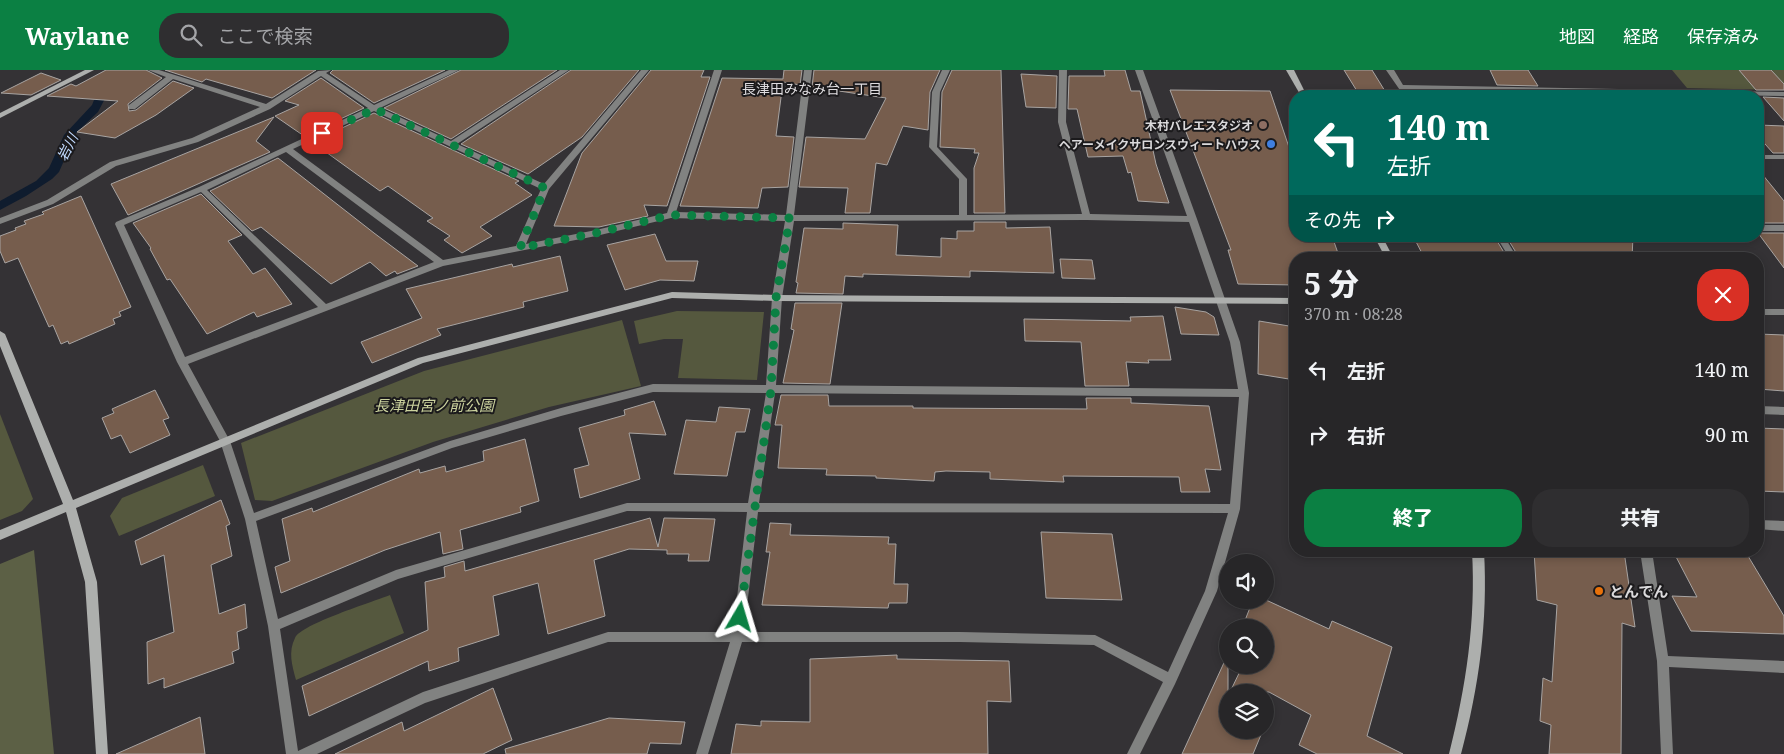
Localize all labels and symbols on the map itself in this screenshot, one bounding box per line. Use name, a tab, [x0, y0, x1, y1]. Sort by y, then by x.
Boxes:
district label: 長津田みなみ台一丁目	[742, 79, 882, 98]
pin	[301, 112, 343, 154]
place label: 木村バレエスタジオ	[1145, 117, 1253, 134]
marker: 木村バレエスタジオ	[1257, 119, 1269, 131]
water label: 岩川	[52, 128, 83, 164]
place label: ヘアーメイクサロンスウィートハウス	[1059, 136, 1261, 153]
marker: ヘアーメイクサロンスウィートハウス	[1265, 138, 1277, 150]
park label: 長津田宮ノ前公園	[374, 395, 496, 415]
place label: とんでん	[1609, 581, 1668, 601]
marker: とんでん	[1593, 585, 1605, 597]
position arrow	[713, 590, 765, 642]

